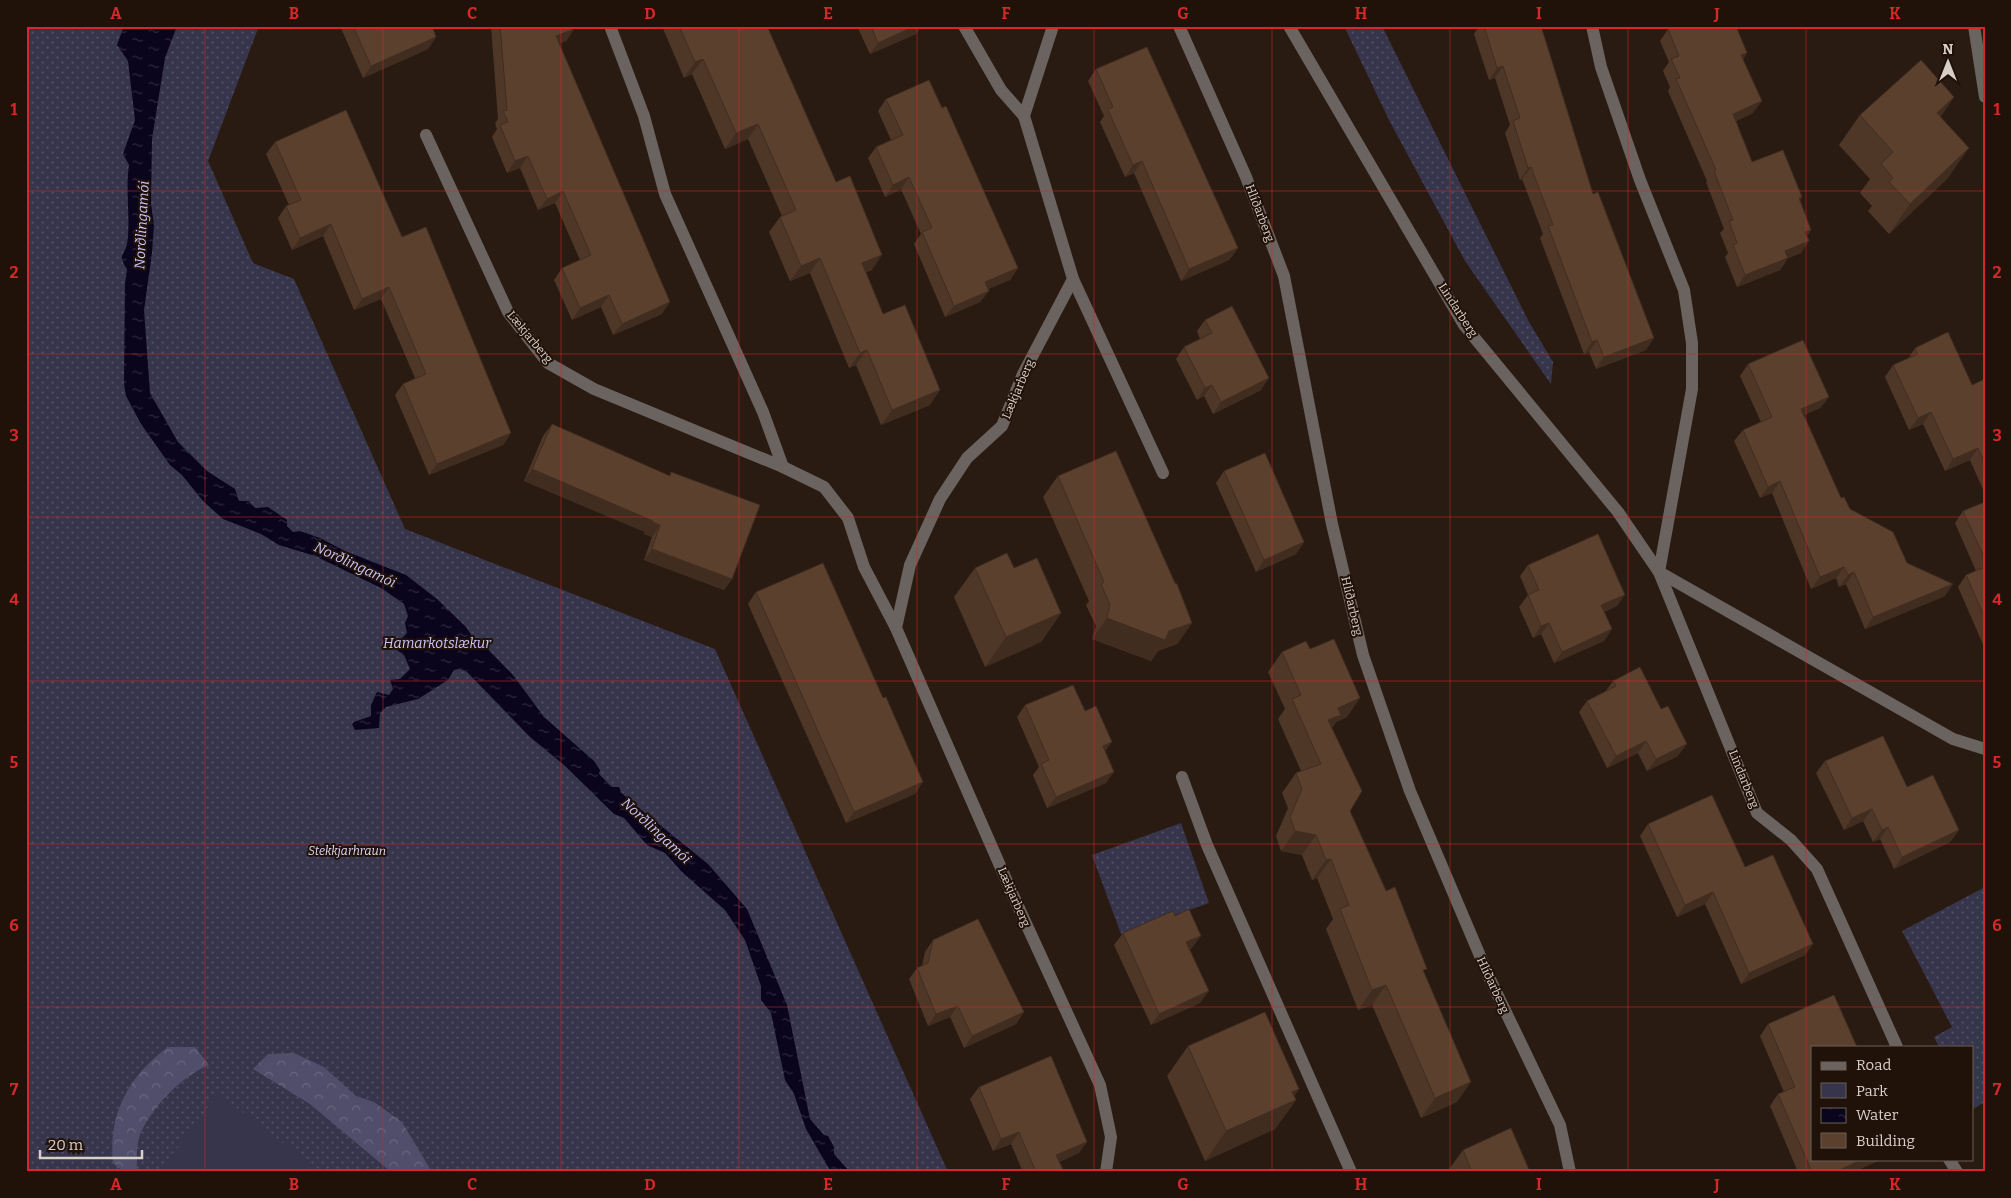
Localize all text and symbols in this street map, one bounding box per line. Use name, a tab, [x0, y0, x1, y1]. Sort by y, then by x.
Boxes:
text: A	[110, 4, 122, 23]
text: B	[289, 4, 299, 23]
text: C	[467, 4, 477, 23]
text: D	[644, 4, 656, 23]
text: E	[823, 4, 833, 23]
text: F	[1002, 4, 1011, 23]
text: G	[1177, 4, 1189, 23]
text: H	[1355, 4, 1368, 23]
text: I	[1536, 4, 1542, 23]
text: J	[1713, 4, 1720, 23]
text: K	[1889, 4, 1901, 23]
north arrow	[1924, 38, 1974, 88]
text: N	[1943, 41, 1954, 58]
text: 1	[11, 100, 18, 119]
text: 1	[1994, 100, 2001, 119]
water label: Norðlingamói	[131, 180, 153, 270]
street label: Hlíðarberg	[1243, 182, 1277, 244]
text: 2	[9, 263, 19, 282]
text: 2	[1992, 263, 2002, 282]
street label: Lindarberg	[1435, 280, 1481, 340]
street label: Lækjarberg	[504, 308, 556, 366]
street label: Lækjarberg	[999, 357, 1037, 421]
text: 3	[9, 426, 19, 445]
text: 3	[1992, 426, 2002, 445]
water label: Norðlingamói	[311, 539, 399, 591]
street label: Hlíðarberg	[1338, 575, 1366, 637]
text: 4	[9, 590, 19, 609]
text: 4	[1992, 590, 2002, 609]
water label: Hamarkotslækur	[383, 635, 492, 652]
street label: Lindarberg	[1726, 748, 1762, 810]
text: 5	[10, 753, 19, 772]
text: 5	[1993, 753, 2002, 772]
water label: Norðlingamói	[618, 795, 694, 867]
park label: Stekkjarhraun	[308, 844, 386, 858]
street label: Lækjarberg	[995, 865, 1033, 929]
text: 6	[9, 916, 19, 935]
text: 6	[1992, 916, 2002, 935]
street label: Hlíðarberg	[1474, 955, 1512, 1016]
legend	[1811, 1046, 1974, 1160]
text: Road	[1856, 1056, 1891, 1074]
text: 7	[10, 1080, 19, 1099]
text: 7	[1993, 1080, 2002, 1099]
text: Park	[1856, 1082, 1888, 1100]
text: Water	[1856, 1106, 1899, 1124]
scale bar	[40, 1128, 142, 1160]
text: Building	[1856, 1132, 1915, 1150]
text: 20 m	[48, 1136, 84, 1154]
text: A	[110, 1175, 122, 1194]
text: B	[289, 1175, 299, 1194]
text: C	[467, 1175, 477, 1194]
text: D	[644, 1175, 656, 1194]
text: E	[823, 1175, 833, 1194]
text: F	[1002, 1175, 1011, 1194]
text: G	[1177, 1175, 1189, 1194]
text: H	[1355, 1175, 1368, 1194]
text: I	[1536, 1175, 1542, 1194]
text: J	[1713, 1175, 1720, 1194]
text: K	[1889, 1175, 1901, 1194]

